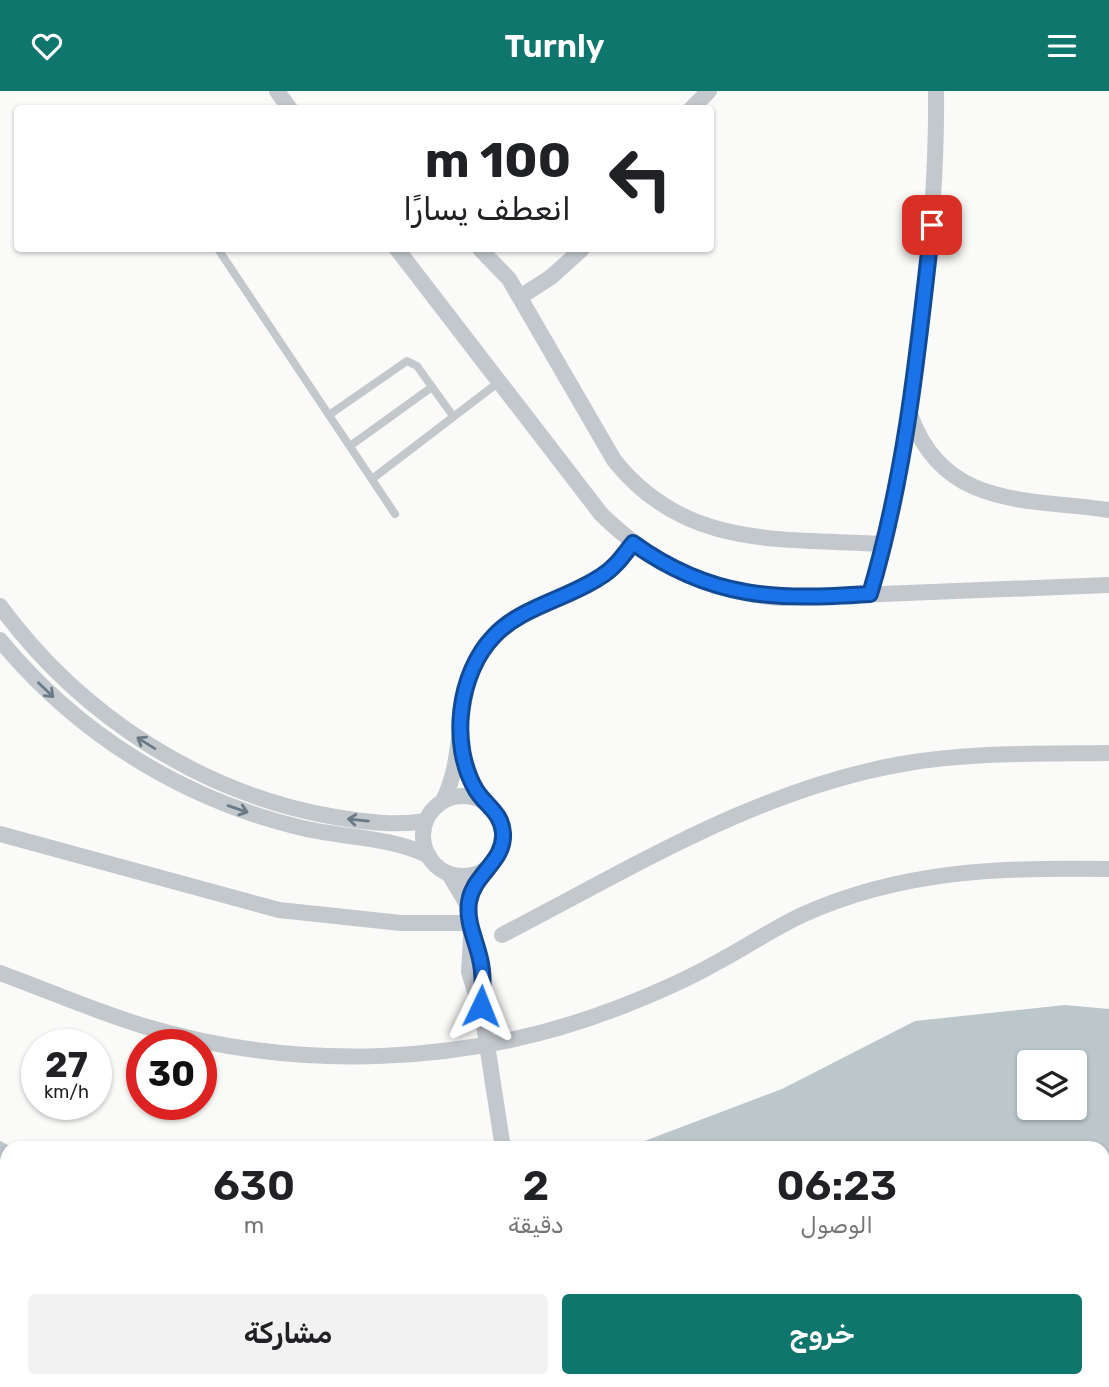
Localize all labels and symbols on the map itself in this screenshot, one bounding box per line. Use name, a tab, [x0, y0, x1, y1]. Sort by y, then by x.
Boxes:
pin	[902, 195, 962, 255]
one-way arrow	[37, 682, 54, 699]
one-way arrow	[137, 735, 156, 750]
one-way arrow	[226, 804, 248, 817]
one-way arrow	[347, 813, 370, 826]
position arrow	[444, 969, 518, 1043]
speed limit sign: 30	[126, 1029, 217, 1120]

